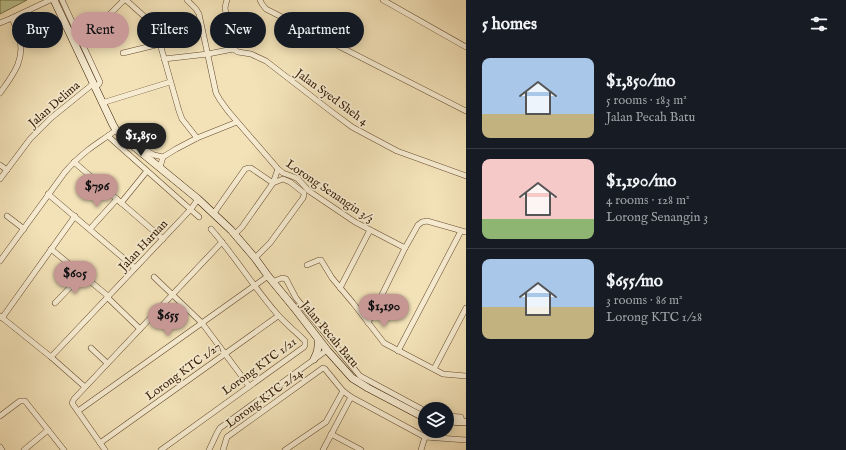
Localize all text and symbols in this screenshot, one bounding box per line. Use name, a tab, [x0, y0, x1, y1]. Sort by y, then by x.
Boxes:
chip: Buy	[12, 12, 63, 48]
chip: Rent	[71, 12, 129, 48]
chip: Filters	[137, 12, 202, 48]
chip: New	[210, 12, 266, 48]
chip: Apartment	[274, 12, 364, 48]
icon: filters	[808, 13, 830, 35]
text: 5 homes	[482, 14, 537, 35]
street label: Jalan Syed Sheh 4	[290, 65, 371, 130]
text: $1,850/mo	[606, 71, 675, 92]
icon: home	[514, 74, 562, 122]
street label: Jalan Delima	[24, 77, 84, 133]
text: 5 rooms · 183 m²	[606, 92, 687, 109]
text: Jalan Pecah Batu	[606, 109, 695, 126]
pin: $1,850	[108, 123, 174, 157]
text: $1,850	[125, 127, 157, 144]
street label: Lorong Senangin 3/3	[283, 156, 377, 226]
text: $1,190/mo	[606, 171, 676, 192]
pin: $796	[73, 174, 121, 208]
icon: home	[514, 175, 562, 223]
text: $796	[85, 178, 109, 195]
text: 4 rooms · 128 m²	[606, 192, 690, 209]
text: Lorong Senangin 3	[606, 209, 708, 226]
street label: Jalan Haruan	[114, 216, 172, 276]
pin: $605	[51, 261, 99, 295]
text: $605	[63, 265, 87, 282]
text: $655/mo	[606, 271, 663, 292]
icon: home	[514, 275, 562, 323]
text: 3 rooms · 86 m²	[606, 292, 683, 309]
pin: $1,190	[351, 294, 417, 328]
street label: Jalan Pecah Batu	[295, 296, 362, 371]
text: $1,190	[368, 298, 400, 315]
pin: $655	[144, 303, 192, 337]
text: $655	[157, 307, 179, 324]
text: Lorong KTC 1/28	[606, 309, 702, 326]
street label: Lorong KTC 1/21	[219, 334, 300, 399]
street label: Lorong KTC 1/27	[143, 339, 224, 404]
street label: Lorong KTC 2/24	[223, 365, 306, 431]
map controls	[418, 402, 454, 438]
button: layers	[418, 402, 454, 438]

